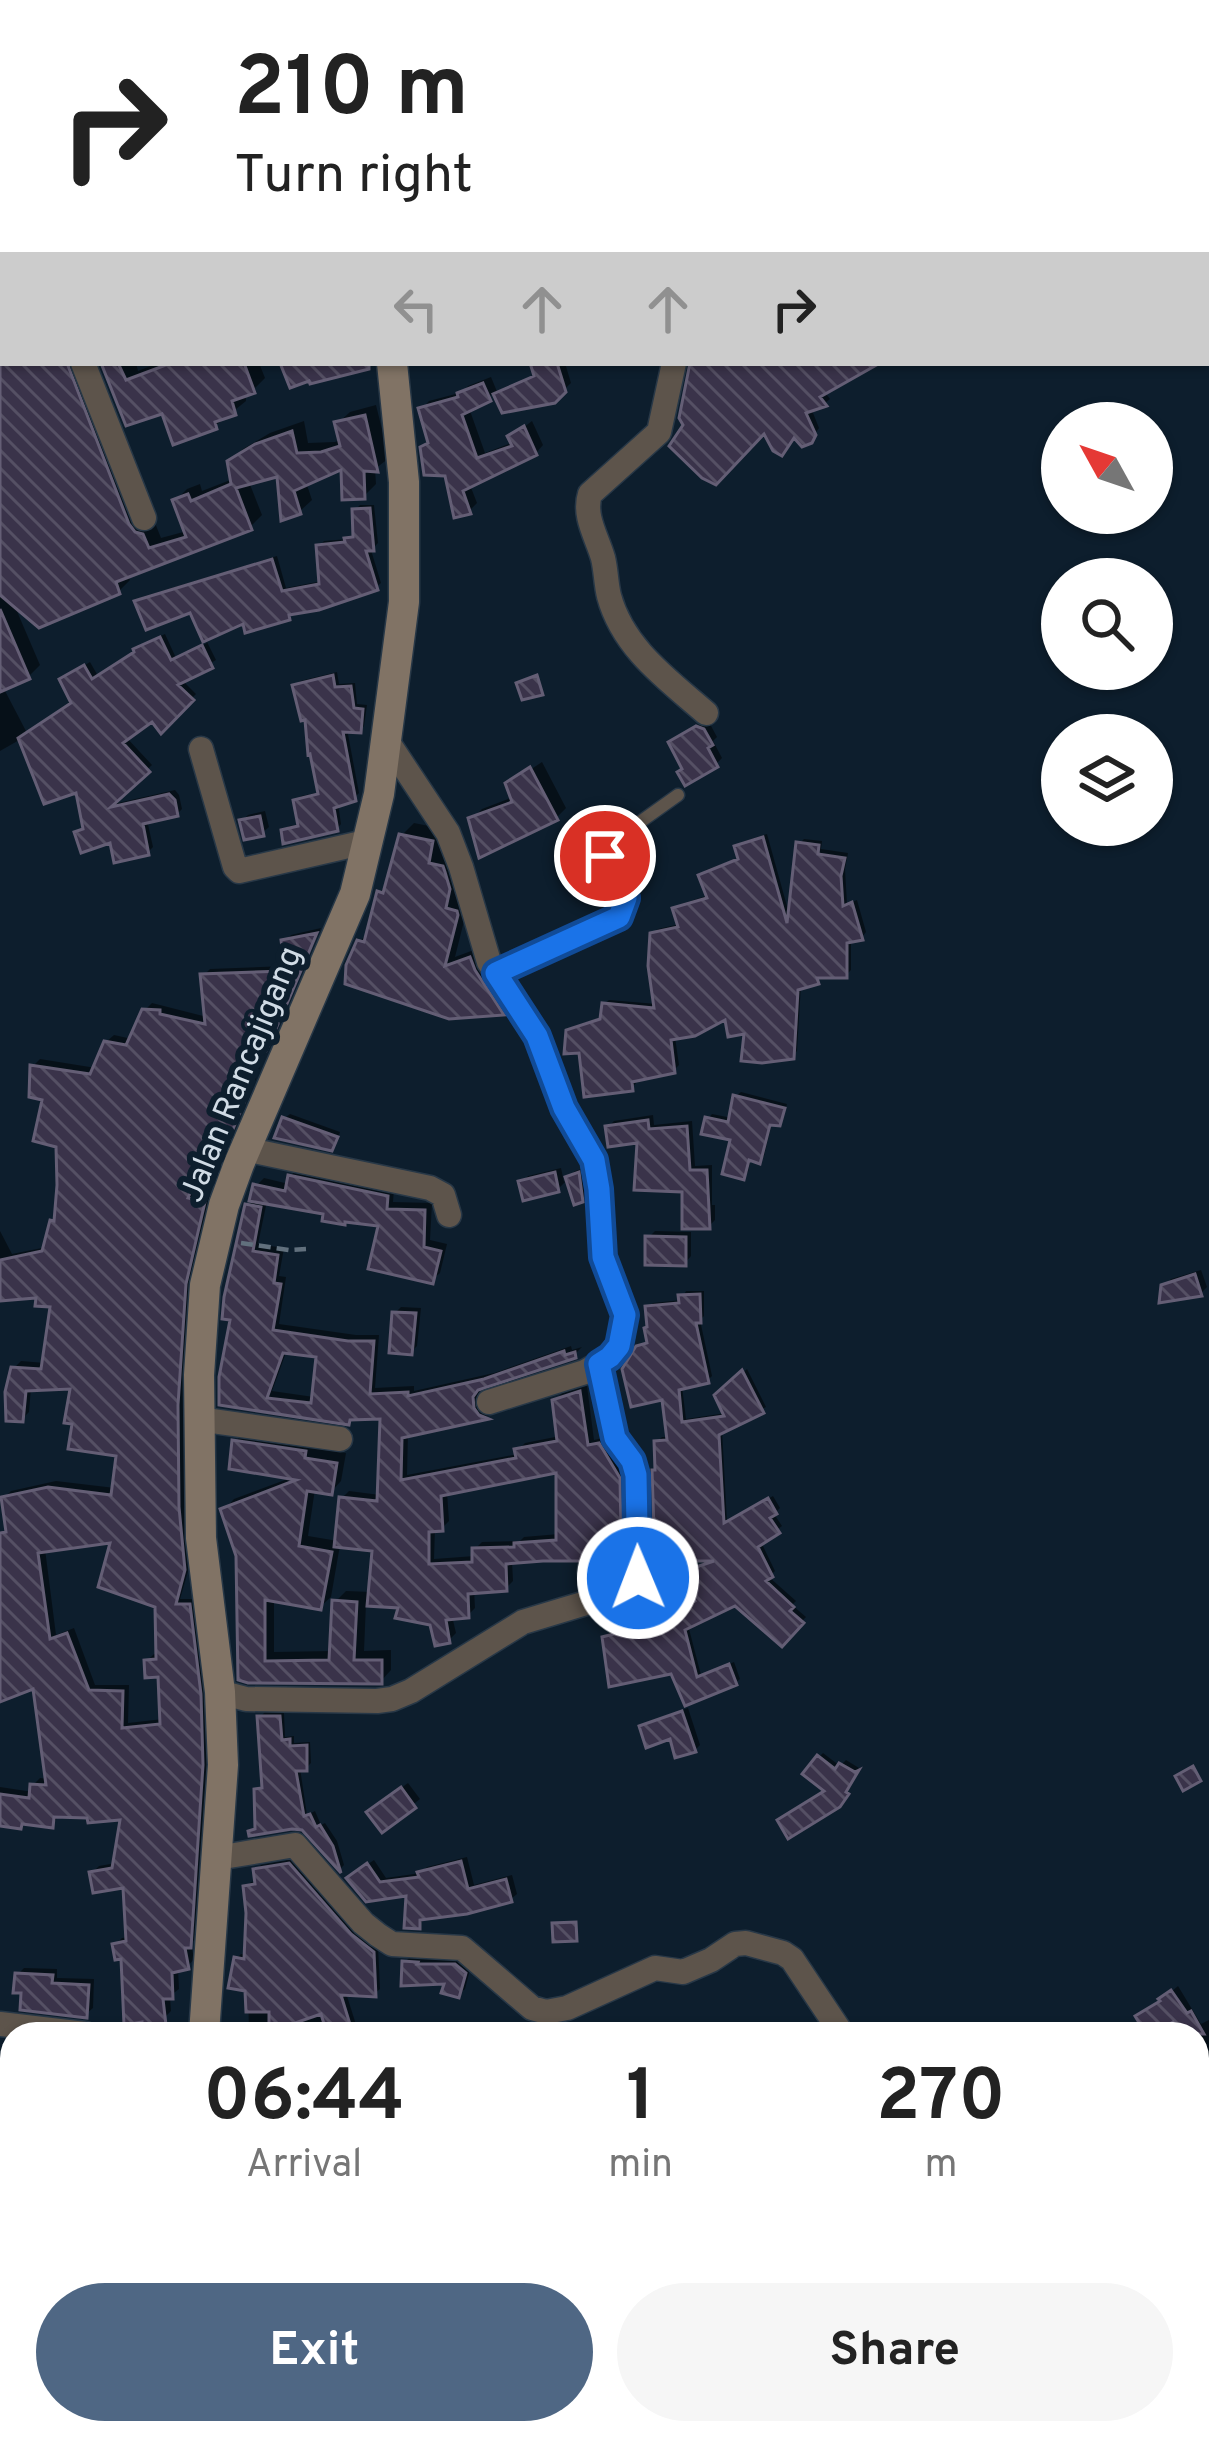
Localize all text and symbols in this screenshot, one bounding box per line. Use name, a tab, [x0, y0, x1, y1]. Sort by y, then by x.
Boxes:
text: 210 m	[234, 39, 469, 145]
icon: right	[36, 48, 192, 204]
text: Turn right	[234, 143, 473, 212]
icon: left	[383, 276, 449, 342]
icon: ahead	[509, 276, 575, 342]
icon: ahead	[635, 276, 701, 342]
icon: right	[761, 276, 827, 342]
north arrow	[1041, 402, 1173, 534]
map controls	[1041, 402, 1173, 846]
button: search	[1041, 558, 1173, 690]
button: layers	[1041, 714, 1173, 846]
pin	[554, 805, 656, 907]
icon: arrive	[572, 823, 638, 889]
street label: Jalan Rancajigang	[173, 941, 313, 1209]
position arrow	[575, 1515, 701, 1641]
text: 06:44	[203, 2054, 405, 2146]
text: 1	[626, 2054, 655, 2146]
text: 270	[876, 2054, 1006, 2146]
text: Arrival	[246, 2142, 362, 2191]
text: min	[608, 2142, 673, 2191]
text: m	[924, 2142, 958, 2191]
button: Exit	[36, 2283, 593, 2421]
button: Share	[617, 2283, 1173, 2421]

